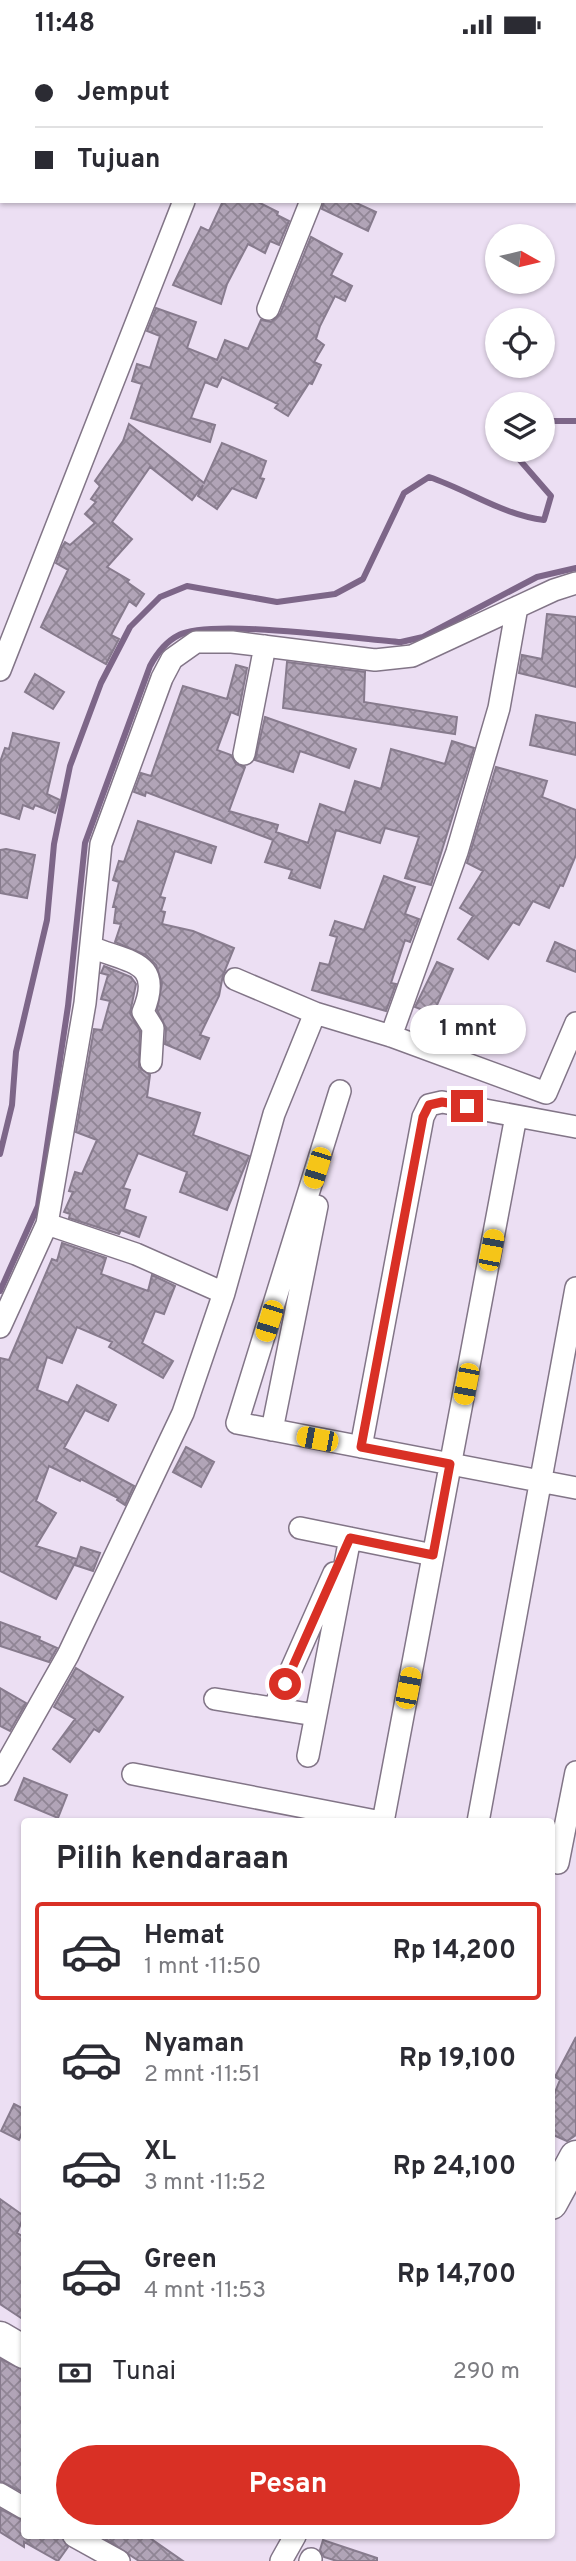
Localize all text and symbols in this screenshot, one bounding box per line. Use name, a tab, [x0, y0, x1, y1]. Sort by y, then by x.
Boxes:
text: 11:48	[35, 8, 95, 41]
text: Jemput	[77, 77, 170, 110]
text: Tujuan	[77, 144, 161, 177]
north arrow	[485, 224, 555, 294]
map controls	[485, 224, 555, 462]
button: locate	[485, 308, 555, 378]
button: layers	[485, 392, 555, 462]
callout: 1 mnt	[409, 1005, 525, 1053]
text: 1 mnt	[439, 1015, 497, 1044]
route end	[451, 1090, 483, 1122]
car	[301, 1145, 334, 1191]
car	[477, 1227, 506, 1273]
car	[253, 1298, 286, 1344]
car	[452, 1361, 481, 1407]
car	[295, 1425, 340, 1453]
car	[394, 1665, 423, 1711]
route start	[269, 1668, 301, 1700]
text: Pilih kendaraan	[56, 1840, 289, 1880]
icon: car	[60, 1920, 123, 1983]
text: Hemat	[144, 1920, 224, 1953]
text: Rp 14,200	[393, 1935, 516, 1968]
text: 1 mnt · 11:50	[144, 1953, 261, 1982]
icon: car	[60, 2028, 123, 2091]
text: Nyaman	[144, 2028, 244, 2061]
text: Rp 19,100	[399, 2043, 516, 2076]
text: 2 mnt · 11:51	[144, 2061, 261, 2090]
icon: car	[60, 2136, 123, 2199]
text: XL	[144, 2136, 176, 2169]
text: Rp 24,100	[393, 2151, 516, 2184]
text: 3 mnt · 11:52	[144, 2169, 266, 2198]
icon: car	[60, 2244, 123, 2307]
text: Green	[144, 2244, 217, 2277]
text: Rp 14,700	[397, 2259, 516, 2292]
text: 4 mnt · 11:53	[144, 2277, 266, 2306]
icon: cash	[56, 2354, 94, 2392]
text: Tunai	[112, 2356, 176, 2389]
text: 290 m	[453, 2358, 520, 2387]
button: Pesan	[56, 2445, 520, 2525]

